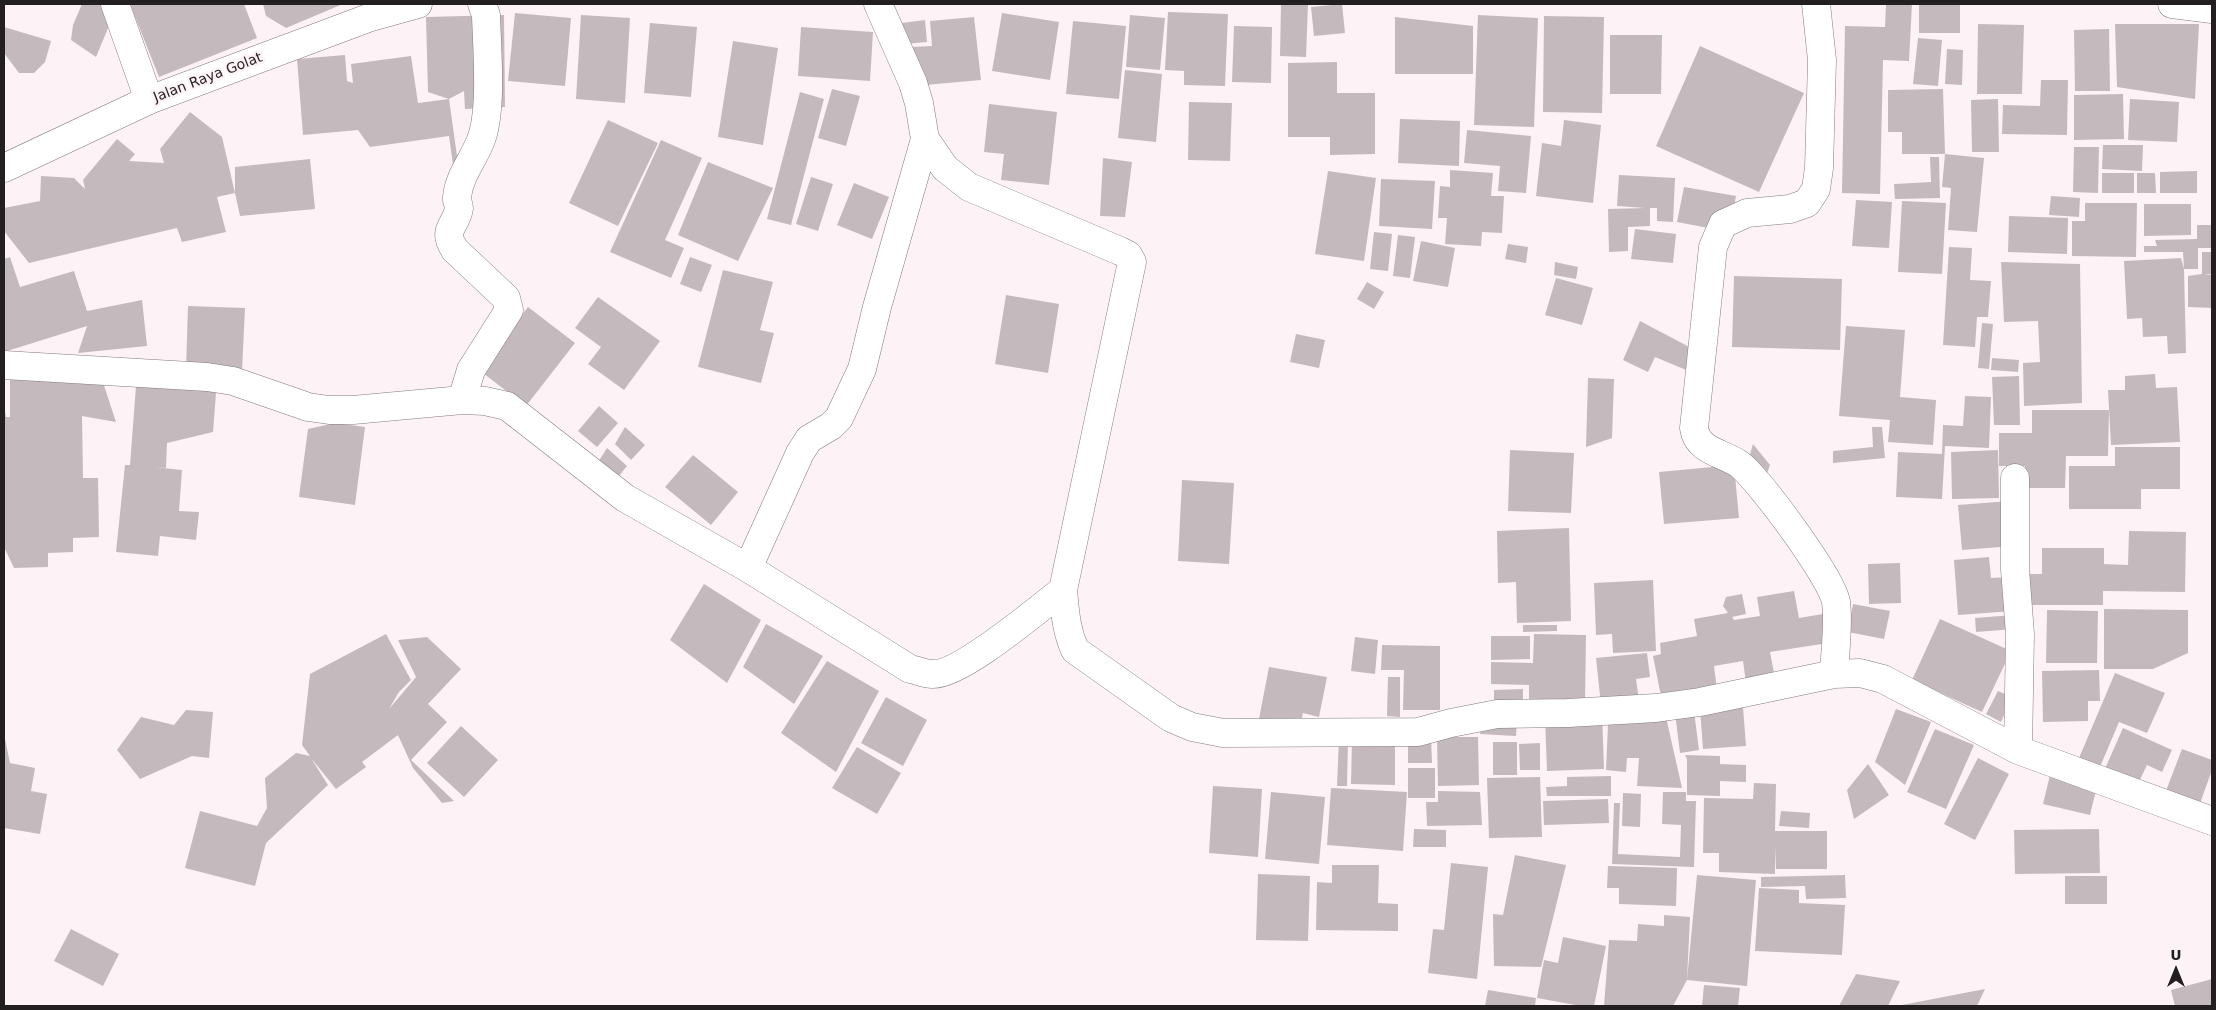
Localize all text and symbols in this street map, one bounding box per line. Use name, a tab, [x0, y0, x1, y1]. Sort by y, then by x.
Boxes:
street label: Jalan Raya Golat	[151, 50, 265, 106]
north arrow	[2151, 945, 2201, 995]
text: U	[2170, 947, 2182, 963]

